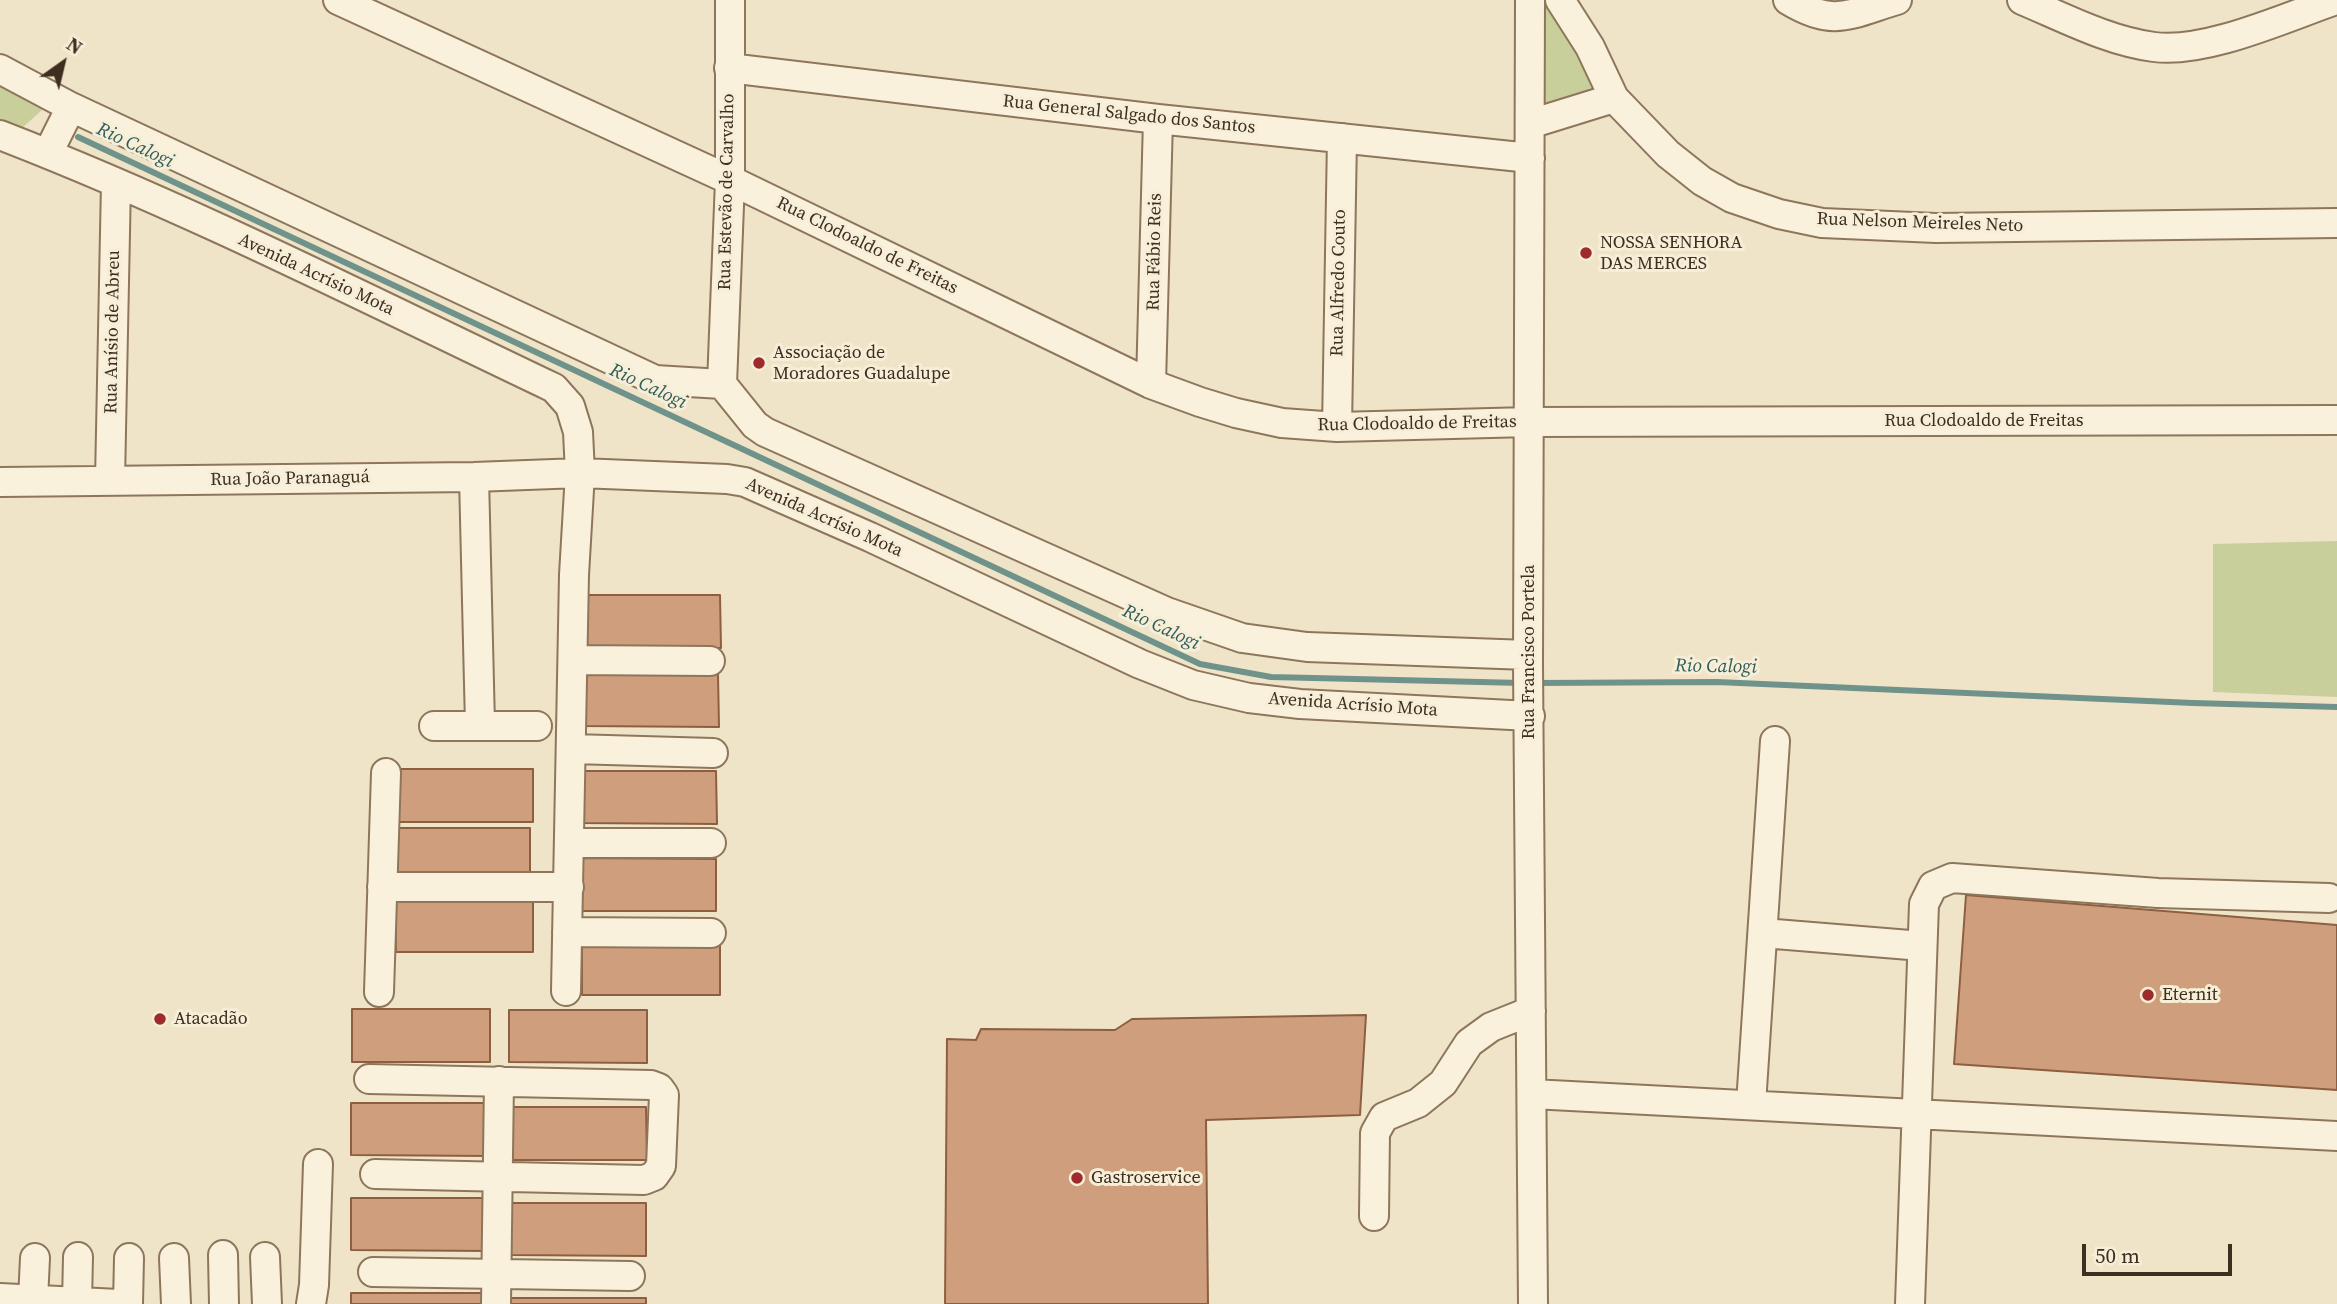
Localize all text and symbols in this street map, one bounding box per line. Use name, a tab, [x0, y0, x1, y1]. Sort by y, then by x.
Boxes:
north arrow	[28, 28, 98, 98]
text: N	[62, 31, 88, 60]
street label: Rua General Salgado dos Santos	[1002, 91, 1256, 139]
street label: Rua Estevão de Carvalho	[714, 93, 740, 291]
water label: Rio Calogi	[93, 118, 177, 174]
street label: Rua Clodoaldo de Freitas	[773, 193, 961, 299]
street label: Rua Fábio Reis	[1143, 193, 1167, 311]
street label: Rua Alfredo Couto	[1327, 209, 1351, 357]
street label: Rua Nelson Meireles Neto	[1816, 209, 2024, 237]
street label: Avenida Acrísio Mota	[235, 229, 397, 321]
place label: NOSSA SENHORA DAS MERCES	[1600, 232, 1742, 274]
marker: NOSSA SENHORA DAS MERCES	[1578, 245, 1594, 261]
street label: Rua Anísio de Abreu	[101, 250, 125, 414]
place label: Associação de Moradores Guadalupe	[773, 342, 950, 384]
marker: Associação de Moradores Guadalupe	[751, 355, 767, 371]
water label: Rio Calogi	[606, 359, 690, 415]
street label: Rua Clodoaldo de Freitas	[1884, 410, 2084, 432]
street label: Rua Clodoaldo de Freitas	[1317, 411, 1517, 437]
street label: Rua João Paranaguá	[210, 467, 370, 491]
street label: Avenida Acrísio Mota	[742, 474, 906, 562]
street label: Rua Francisco Portela	[1518, 565, 1540, 739]
water label: Rio Calogi	[1119, 600, 1203, 656]
water label: Rio Calogi	[1675, 655, 1757, 679]
street label: Avenida Acrísio Mota	[1268, 688, 1438, 722]
place label: Eternit	[2162, 984, 2218, 1006]
marker: Eternit	[2140, 987, 2156, 1003]
place label: Atacadão	[174, 1008, 248, 1030]
marker: Atacadão	[152, 1011, 168, 1027]
place label: Gastroservice	[1091, 1167, 1201, 1189]
marker: Gastroservice	[1069, 1170, 1085, 1186]
scale bar	[2085, 1230, 2236, 1274]
text: 50 m	[2095, 1241, 2140, 1270]

